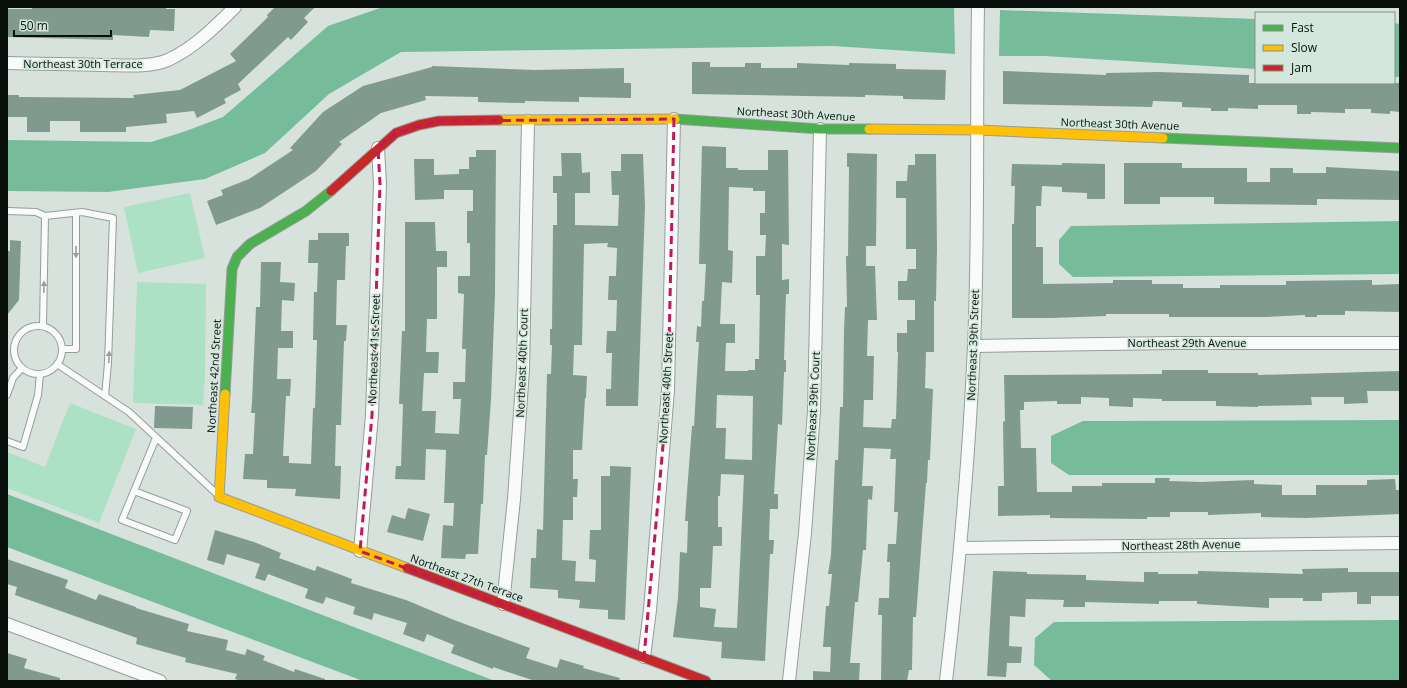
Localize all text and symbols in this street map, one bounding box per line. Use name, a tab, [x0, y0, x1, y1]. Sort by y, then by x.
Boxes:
scale bar	[14, 12, 111, 38]
legend	[1255, 12, 1395, 84]
text: 50 m	[20, 17, 48, 34]
text: Fast	[1291, 19, 1314, 36]
text: Slow	[1291, 39, 1318, 56]
street label: Northeast 30th Terrace	[23, 56, 143, 71]
text: Jam	[1290, 59, 1312, 76]
street label: Northeast 30th Avenue	[736, 103, 856, 124]
street label: Northeast 30th Avenue	[1060, 114, 1180, 133]
one-way arrow	[73, 246, 79, 259]
one-way arrow	[41, 280, 47, 293]
street label: Northeast 39th Street	[963, 289, 982, 401]
street label: Northeast 41st Street	[364, 294, 383, 404]
street label: Northeast 40th Court	[512, 308, 531, 418]
street label: Northeast 42nd Street	[203, 319, 224, 433]
street label: Northeast 40th Street	[655, 332, 676, 444]
street label: Northeast 29th Avenue	[1128, 335, 1246, 350]
one-way arrow	[105, 351, 112, 363]
street label: Northeast 39th Court	[802, 351, 823, 461]
street label: Northeast 28th Avenue	[1121, 536, 1241, 553]
street label: Northeast 27th Terrace	[409, 550, 526, 605]

